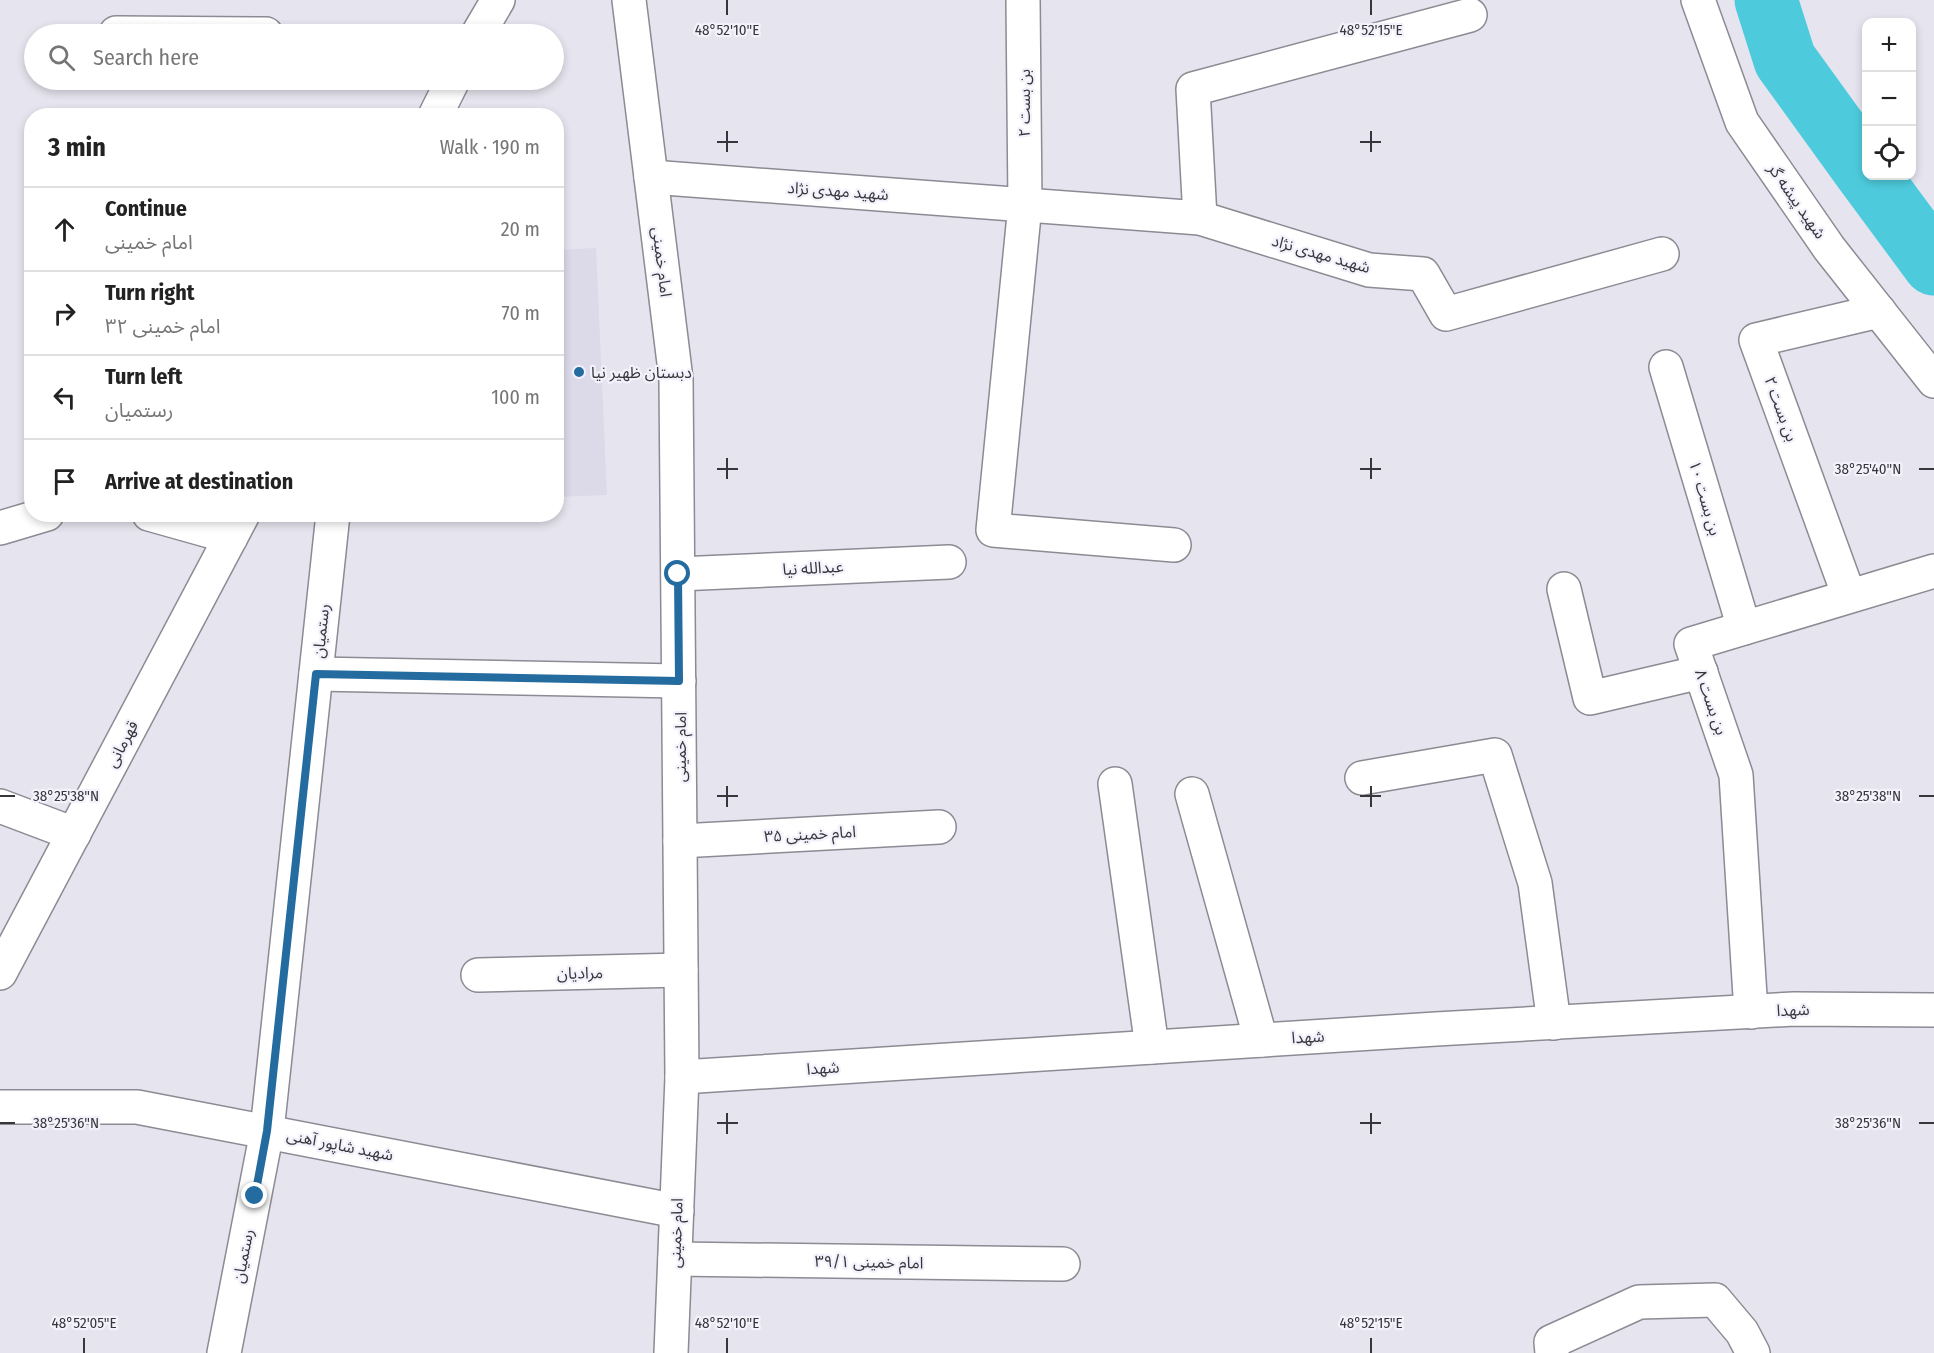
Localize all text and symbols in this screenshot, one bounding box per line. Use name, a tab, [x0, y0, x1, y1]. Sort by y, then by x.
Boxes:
map controls	[1862, 18, 1916, 180]
button: +	[1862, 18, 1916, 72]
text: 48°52'10"E	[695, 21, 759, 39]
text: 48°52'15"E	[1339, 21, 1403, 39]
search box	[24, 24, 564, 90]
icon: search	[45, 41, 78, 74]
text: Search here	[93, 44, 199, 71]
street label: بن بست ۲	[1015, 69, 1034, 137]
button: −	[1862, 72, 1916, 126]
button: locate	[1862, 126, 1916, 180]
text: 3 min	[48, 132, 106, 163]
text: Walk · 190 m	[440, 135, 540, 159]
street label: شهید پیشه گر	[1763, 159, 1830, 243]
street label: شهید مهدی نژاد	[787, 178, 889, 204]
text: Continue	[105, 195, 187, 222]
icon: ahead	[48, 213, 81, 246]
text: 20 m	[501, 217, 540, 241]
street label: امام خمینی	[645, 226, 676, 298]
text: امام خمینی	[105, 230, 193, 254]
street label: شهید مهدی نژاد	[1270, 231, 1372, 277]
text: Turn right	[105, 279, 194, 306]
icon: right	[48, 297, 81, 330]
text: 70 m	[502, 301, 540, 325]
text: امام خمینی ۳۲	[105, 314, 220, 338]
text: Turn left	[105, 363, 183, 390]
place label: دبستان ظهیر نیا	[591, 363, 692, 382]
marker: دبستان ظهیر نیا	[572, 365, 586, 379]
street label: بن بست ۲	[1760, 374, 1802, 444]
icon: left	[48, 381, 81, 414]
text: 100 m	[491, 385, 540, 409]
text: رستمیان	[105, 398, 173, 422]
street label: بن بست ۱۰	[1685, 458, 1725, 538]
text: 38°25'40"N	[1835, 460, 1901, 478]
icon: arrive	[48, 465, 81, 498]
text: Arrive at destination	[105, 468, 293, 495]
street label: عبدالله نیا	[782, 557, 844, 579]
route start	[664, 560, 690, 586]
street label: رستمیان	[309, 603, 333, 659]
street label: بن بست ۸	[1691, 667, 1731, 737]
street label: امام خمینی	[671, 712, 693, 782]
street label: قهرمانی	[102, 717, 142, 771]
text: 38°25'38"N	[33, 787, 99, 805]
text: 38°25'38"N	[1835, 787, 1901, 805]
street label: امام خمینی ۳۵	[763, 822, 857, 849]
street label: مرادیان	[557, 963, 603, 983]
street label: شهدا	[1776, 1000, 1810, 1020]
street label: شهدا	[1291, 1027, 1325, 1047]
street label: شهدا	[806, 1057, 840, 1079]
text: 38°25'36"N	[33, 1114, 99, 1132]
text: 38°25'36"N	[1835, 1114, 1901, 1132]
street label: شهید شاپور آهنی	[285, 1125, 395, 1166]
route end	[241, 1182, 267, 1208]
street label: امام خمینی	[665, 1198, 690, 1269]
street label: رستمیان	[228, 1227, 258, 1285]
street label: امام خمینی ۳۹/۱	[814, 1252, 924, 1275]
text: 48°52'05"E	[52, 1314, 116, 1332]
text: 48°52'10"E	[695, 1314, 759, 1332]
text: 48°52'15"E	[1339, 1314, 1403, 1332]

